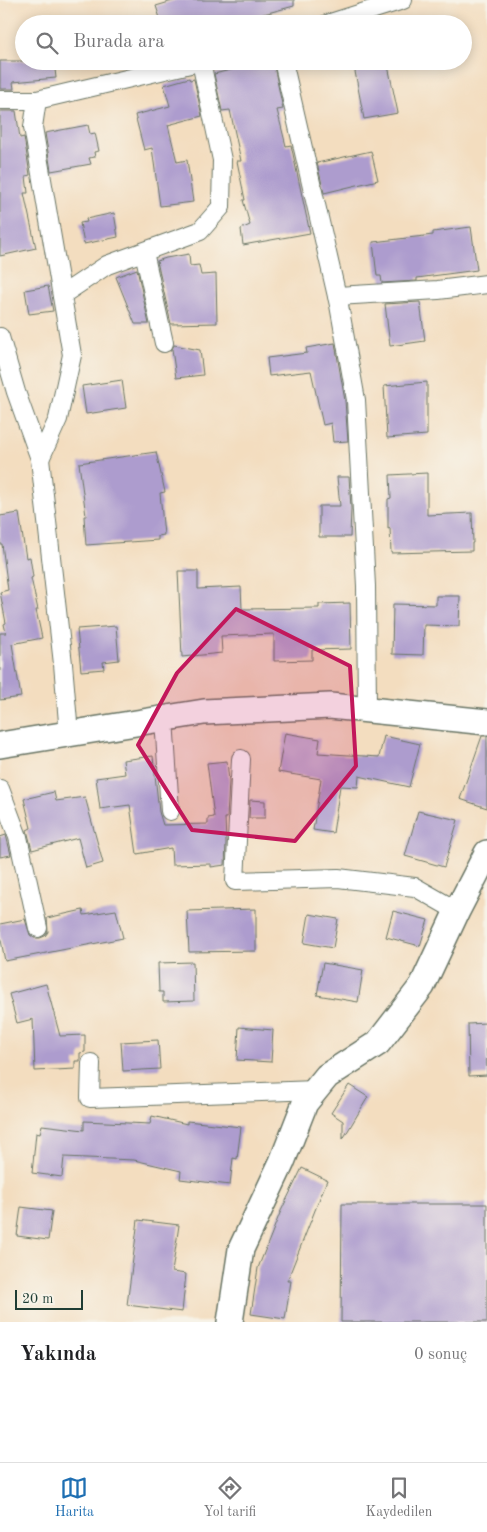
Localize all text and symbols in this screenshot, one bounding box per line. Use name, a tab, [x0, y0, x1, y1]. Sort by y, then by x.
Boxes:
search box	[15, 15, 472, 70]
icon: search	[33, 29, 61, 57]
text: Burada ara	[73, 33, 165, 52]
scale bar	[15, 1287, 82, 1310]
text: 20 m	[22, 1292, 53, 1306]
text: Yakında	[20, 1344, 96, 1365]
text: 0 sonuç	[414, 1347, 467, 1363]
tab: Harita	[55, 1474, 94, 1521]
tab: Yol tarifi	[204, 1474, 256, 1521]
tab: Kaydedilen	[366, 1474, 432, 1521]

